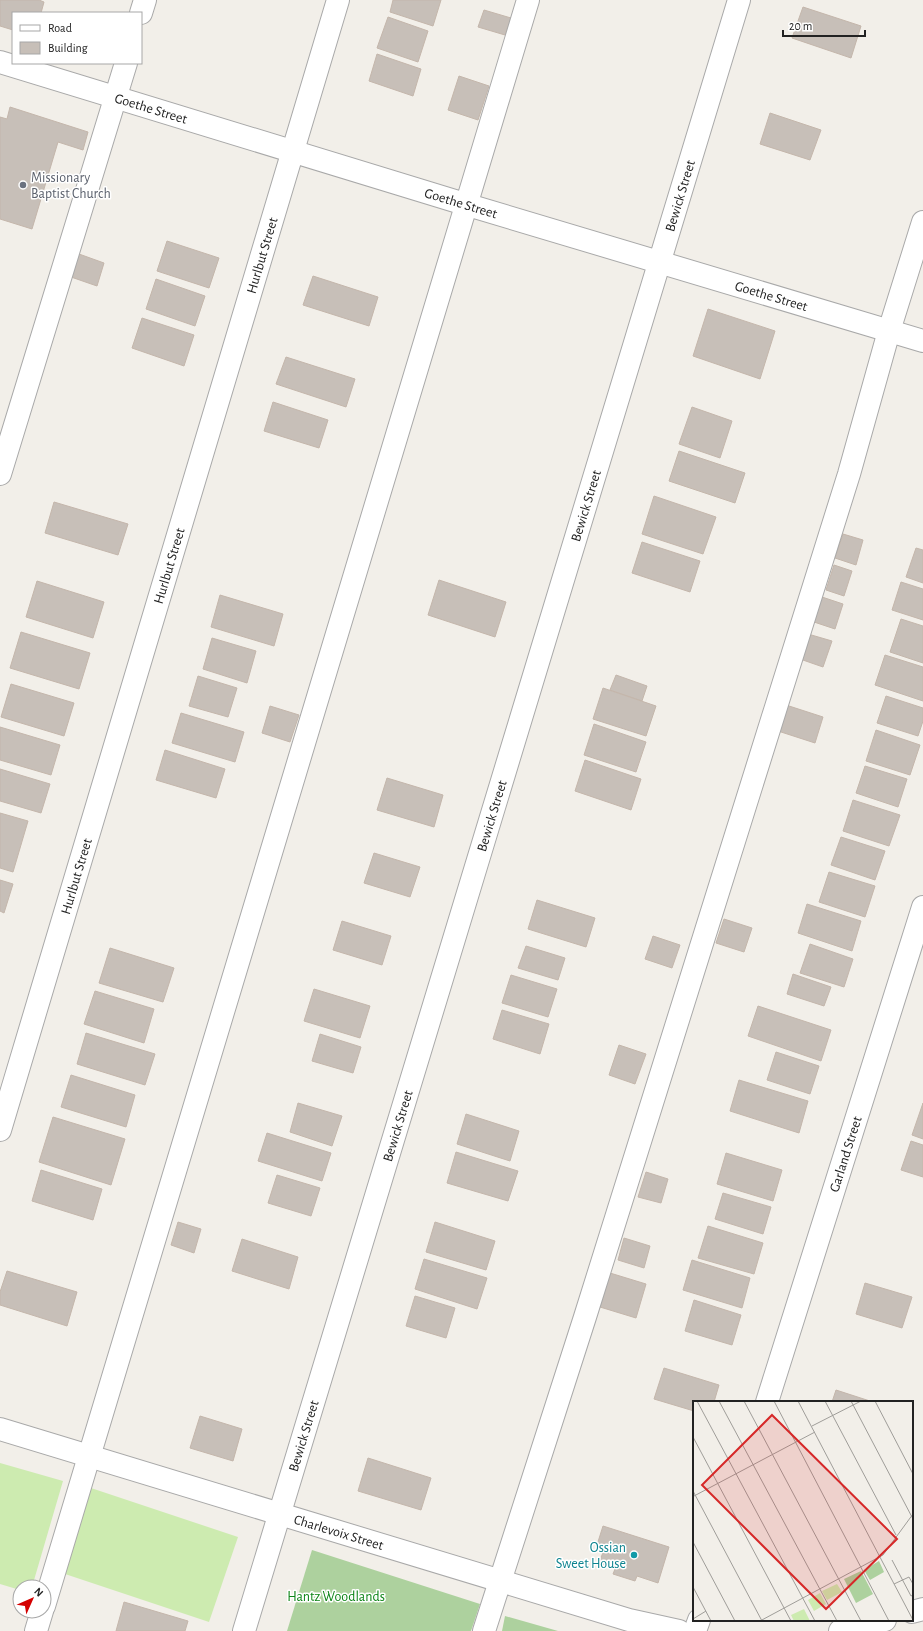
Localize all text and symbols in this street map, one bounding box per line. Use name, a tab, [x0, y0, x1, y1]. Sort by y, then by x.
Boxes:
legend	[12, 12, 142, 64]
scale bar	[783, 12, 865, 38]
text: 20 m	[789, 20, 812, 32]
text: Road	[48, 22, 72, 34]
text: Building	[48, 42, 88, 54]
street label: Goethe Street	[113, 91, 189, 127]
street label: Bewick Street	[663, 158, 698, 233]
place label: Missionary Baptist Church	[31, 171, 111, 201]
marker: Missionary Baptist Church	[18, 180, 28, 190]
street label: Goethe Street	[423, 186, 499, 221]
street label: Hurlbut Street	[245, 215, 281, 295]
street label: Goethe Street	[733, 279, 810, 314]
street label: Bewick Street	[569, 468, 604, 543]
street label: Hurlbut Street	[152, 526, 188, 606]
street label: Bewick Street	[475, 778, 510, 853]
street label: Hurlbut Street	[59, 836, 95, 916]
street label: Bewick Street	[381, 1088, 416, 1163]
street label: Garland Street	[828, 1114, 865, 1194]
street label: Bewick Street	[287, 1398, 322, 1473]
inset map	[693, 1401, 913, 1621]
street label: Charlevoix Street	[292, 1513, 385, 1553]
place label: Ossian Sweet House	[556, 1541, 626, 1571]
marker: Ossian Sweet House	[629, 1550, 639, 1560]
north arrow	[12, 1579, 52, 1619]
text: N	[32, 1586, 45, 1599]
park label: Hantz Woodlands	[287, 1590, 385, 1604]

